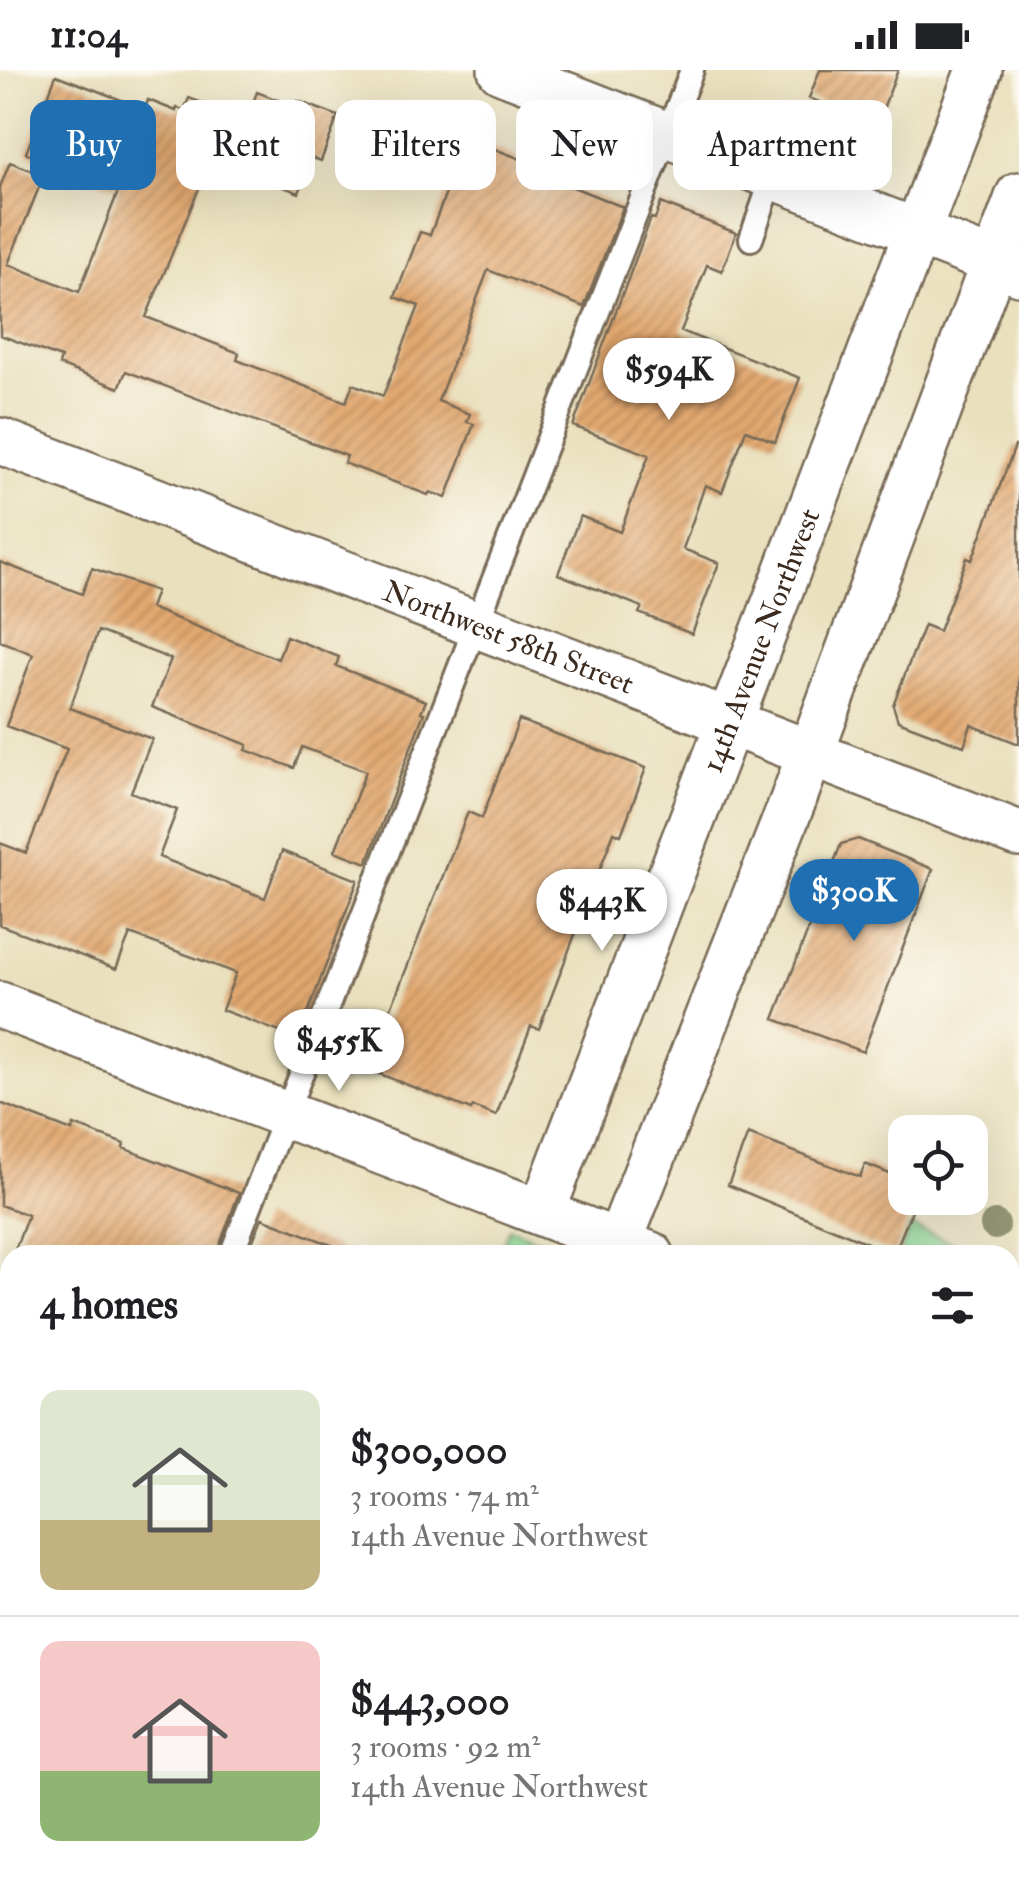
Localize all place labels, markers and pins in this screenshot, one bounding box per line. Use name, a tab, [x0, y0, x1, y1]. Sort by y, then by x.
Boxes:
pin: $594K	[599, 338, 739, 423]
pin: $300K	[784, 859, 924, 944]
pin: $443K	[532, 869, 672, 954]
pin: $455K	[269, 1009, 409, 1094]

